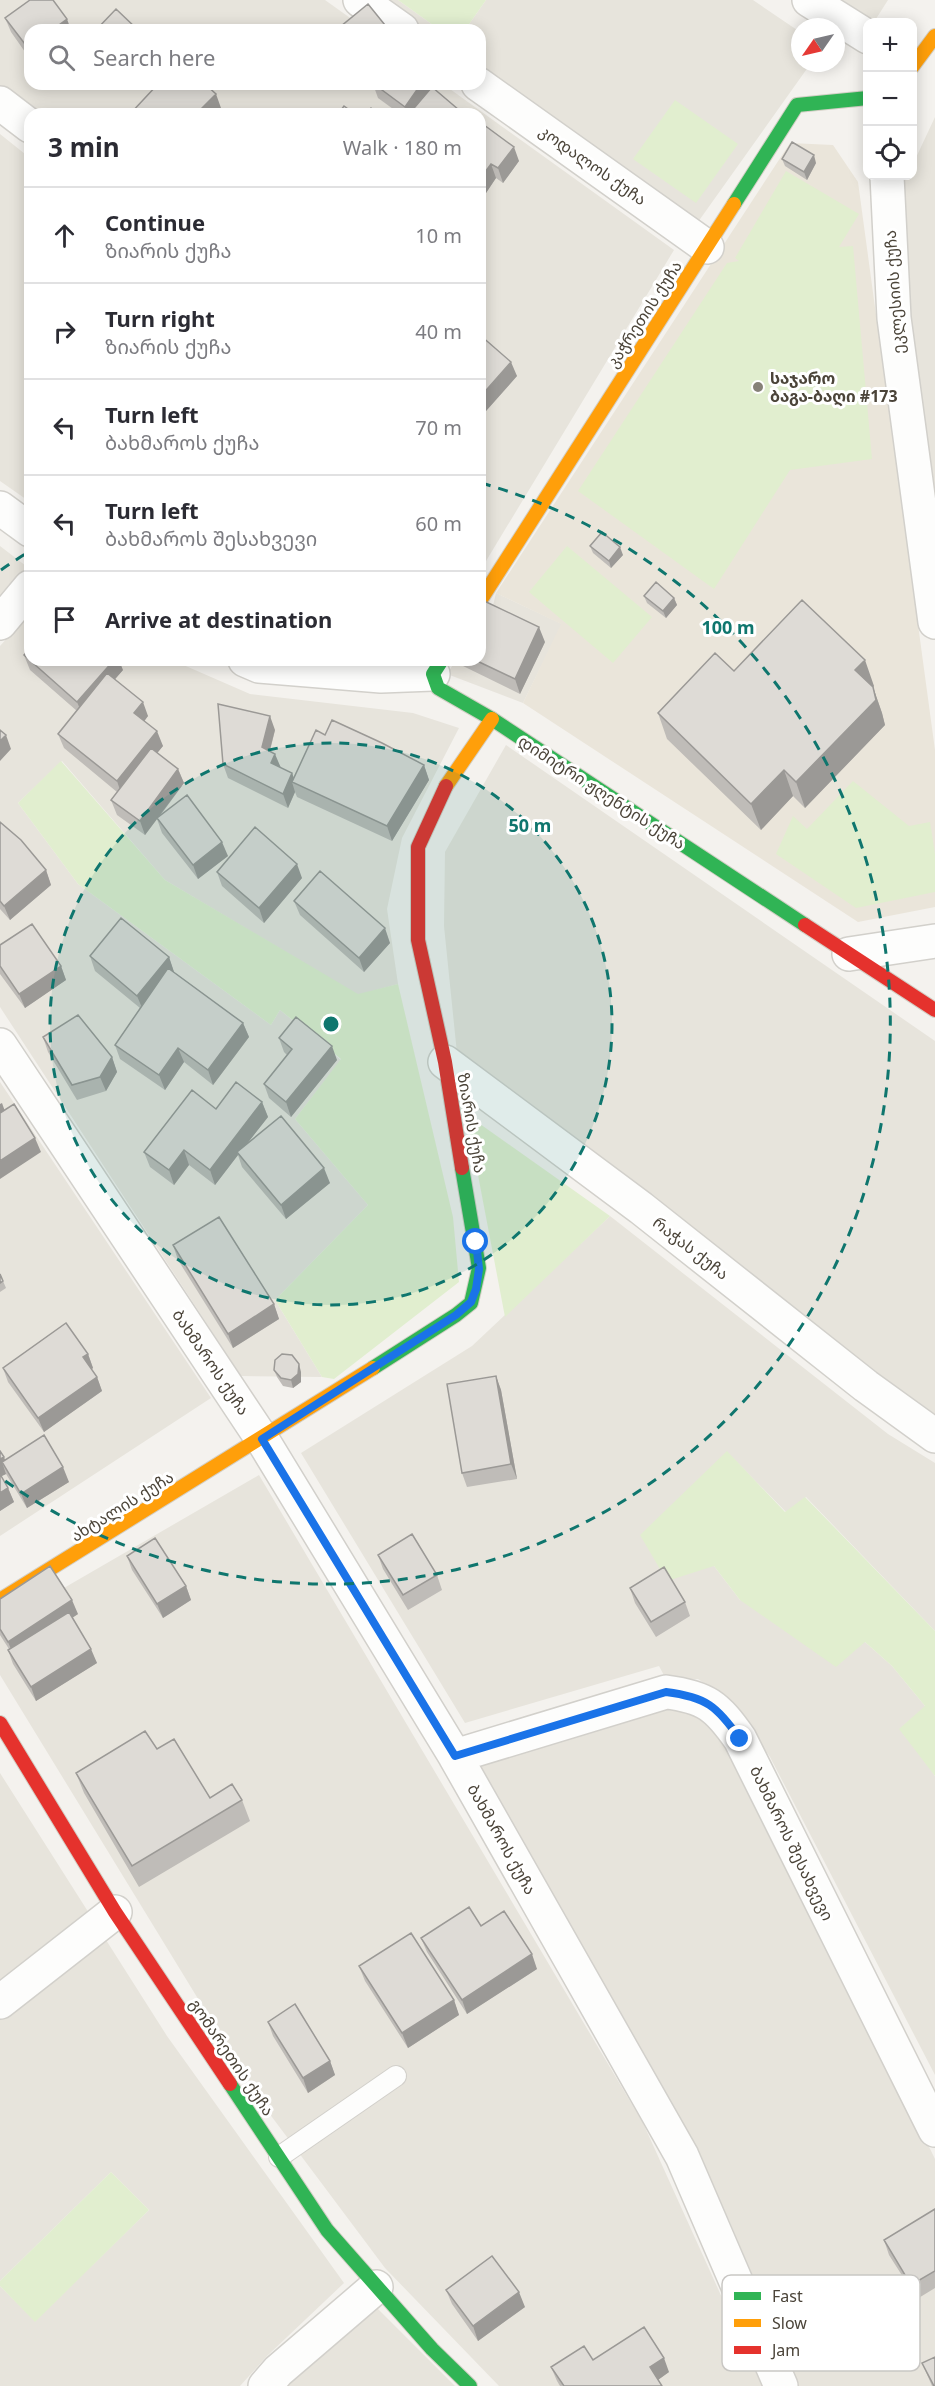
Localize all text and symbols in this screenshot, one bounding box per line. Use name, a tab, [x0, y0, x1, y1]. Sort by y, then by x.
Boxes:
north arrow	[791, 18, 845, 72]
map controls	[863, 18, 917, 180]
button: +	[863, 18, 917, 72]
search box	[24, 24, 486, 90]
icon: search	[45, 41, 78, 74]
text: Search here	[93, 42, 215, 72]
button: −	[863, 72, 917, 126]
street label: კოდალოს ქუჩა	[535, 120, 651, 210]
button: locate	[863, 126, 917, 180]
text: 3 min	[48, 129, 120, 165]
text: Walk · 180 m	[343, 134, 462, 161]
text: Continue	[105, 207, 205, 237]
icon: ahead	[48, 219, 81, 252]
text: 10 m	[415, 222, 462, 249]
street label: ეკლესიის ქუჩა	[879, 229, 909, 355]
text: ზიარის ქუჩა	[105, 237, 231, 264]
street label: კაჭრეთის ქუჩა	[601, 256, 687, 372]
text: Turn right	[105, 303, 215, 333]
icon: right	[48, 315, 81, 348]
text: 40 m	[415, 318, 462, 345]
text: ზიარის ქუჩა	[105, 333, 231, 360]
place label: საჯარო ბაგა-ბაღი #173	[770, 367, 898, 407]
marker: საჯარო ბაგა-ბაღი #173	[751, 380, 765, 394]
text: Turn left	[105, 399, 199, 429]
icon: left	[48, 411, 81, 444]
text: 70 m	[415, 414, 462, 441]
text: ბახმაროს ქუჩა	[105, 429, 259, 456]
text: Turn left	[105, 495, 199, 525]
icon: left	[48, 507, 81, 540]
text: 60 m	[415, 510, 462, 537]
text: ბახმაროს შესახვევი	[105, 525, 317, 552]
icon: arrive	[48, 603, 81, 636]
text: Arrive at destination	[105, 604, 332, 634]
text: 100 m	[701, 615, 755, 639]
street label: დიმიტრი ჟღენტის ქუჩა	[514, 730, 690, 854]
text: 50 m	[509, 813, 551, 837]
centre of rings	[321, 1014, 341, 1034]
street label: ზიარის ქუჩა	[452, 1071, 492, 1175]
street label: რაჭას ქუჩა	[648, 1211, 734, 1285]
route start	[462, 1228, 488, 1254]
street label: ბახმაროს ქუჩა	[167, 1305, 255, 1419]
street label: ახტალის ქუჩა	[66, 1466, 178, 1546]
route end	[726, 1725, 752, 1751]
street label: ბახმაროს შესახვევი	[745, 1762, 839, 1924]
street label: ბახმაროს ქუჩა	[462, 1780, 542, 1898]
street label: გომარეთის ქუჩა	[185, 1994, 279, 2120]
legend	[722, 2275, 920, 2371]
text: Fast	[772, 2285, 803, 2307]
text: Slow	[772, 2312, 807, 2334]
text: Jam	[770, 2339, 800, 2361]

